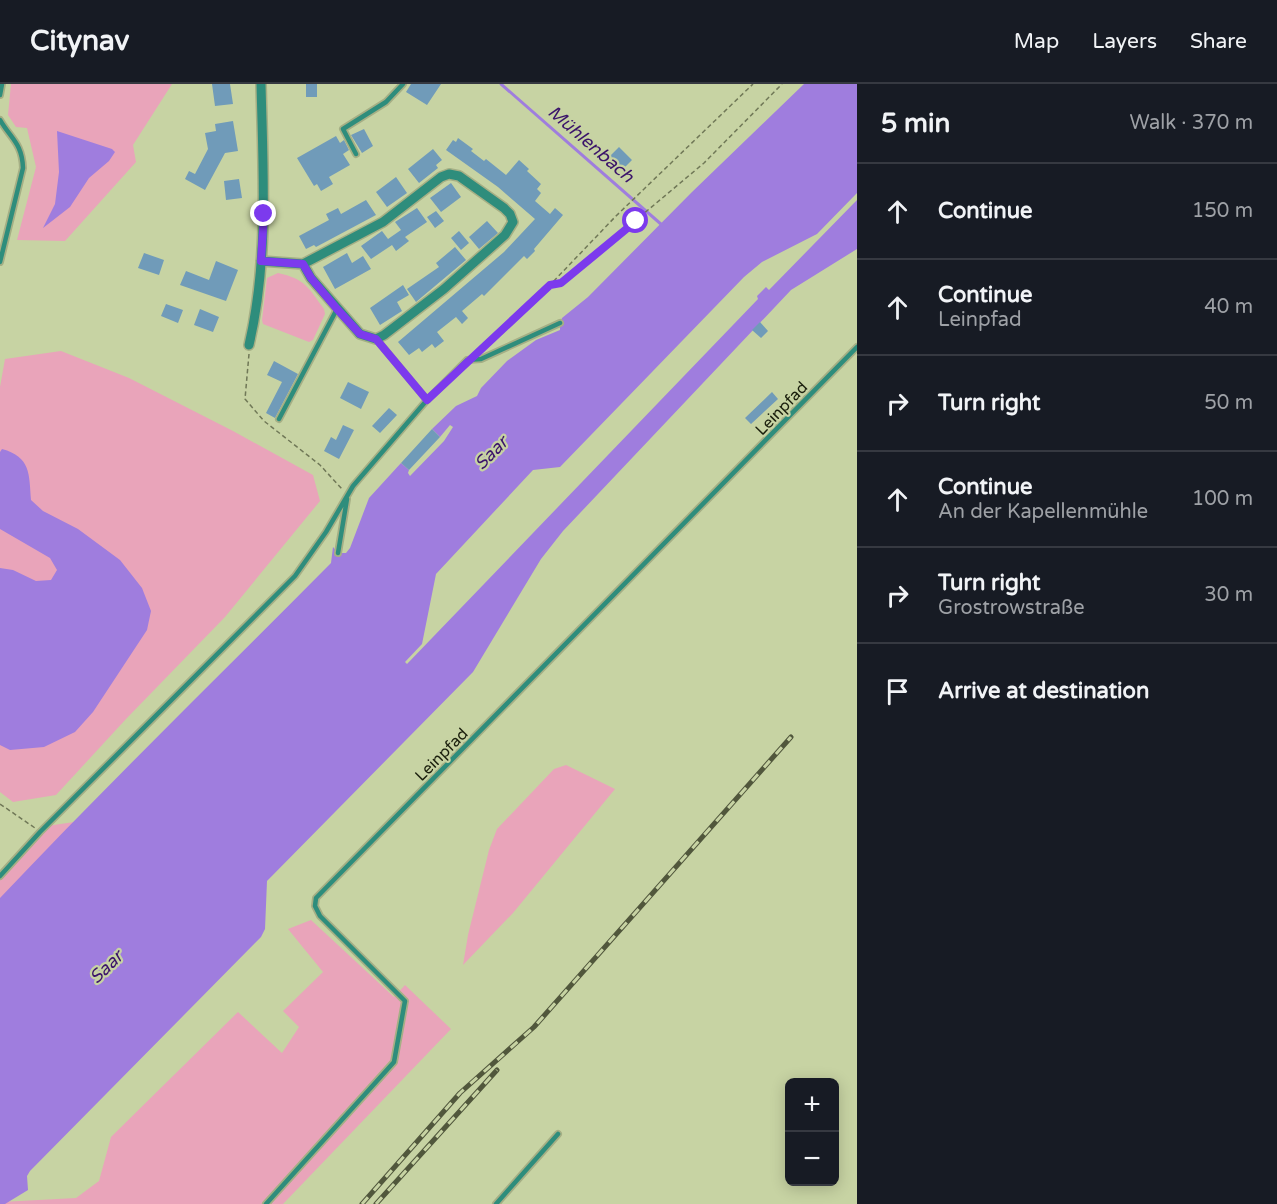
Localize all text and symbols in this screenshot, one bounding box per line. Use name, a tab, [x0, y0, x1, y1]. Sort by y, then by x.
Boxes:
text: Citynav	[30, 24, 129, 58]
text: Map	[1014, 29, 1059, 54]
text: Layers	[1092, 29, 1157, 54]
text: Share	[1190, 29, 1247, 54]
water label: Mühlenbach	[544, 101, 639, 188]
text: 5 min	[881, 108, 950, 139]
text: Walk · 370 m	[1130, 111, 1253, 135]
icon: ahead	[881, 195, 914, 228]
text: Continue	[938, 198, 1033, 224]
text: 150 m	[1192, 199, 1253, 223]
route end	[250, 200, 276, 226]
route start	[622, 207, 648, 233]
text: Continue	[938, 282, 1033, 308]
icon: ahead	[881, 291, 914, 324]
text: 40 m	[1204, 295, 1253, 319]
text: Leinpfad	[938, 308, 1022, 332]
street label: Leinpfad	[751, 378, 812, 440]
icon: right	[881, 387, 914, 420]
text: Turn right	[938, 390, 1040, 416]
text: 50 m	[1204, 391, 1253, 415]
water label: Saar	[470, 430, 514, 474]
text: Continue	[938, 474, 1033, 500]
icon: ahead	[881, 483, 914, 516]
text: 100 m	[1192, 487, 1253, 511]
text: An der Kapellenmühle	[938, 500, 1148, 524]
text: Turn right	[938, 570, 1040, 596]
icon: right	[881, 579, 914, 612]
text: 30 m	[1204, 583, 1253, 607]
text: Grostrowstraße	[938, 596, 1085, 620]
icon: arrive	[881, 675, 914, 708]
text: Arrive at destination	[938, 678, 1149, 704]
street label: Leinpfad	[411, 724, 472, 785]
water label: Saar	[85, 944, 129, 988]
map controls	[785, 1078, 839, 1186]
button: +	[785, 1078, 839, 1132]
button: −	[785, 1132, 839, 1186]

